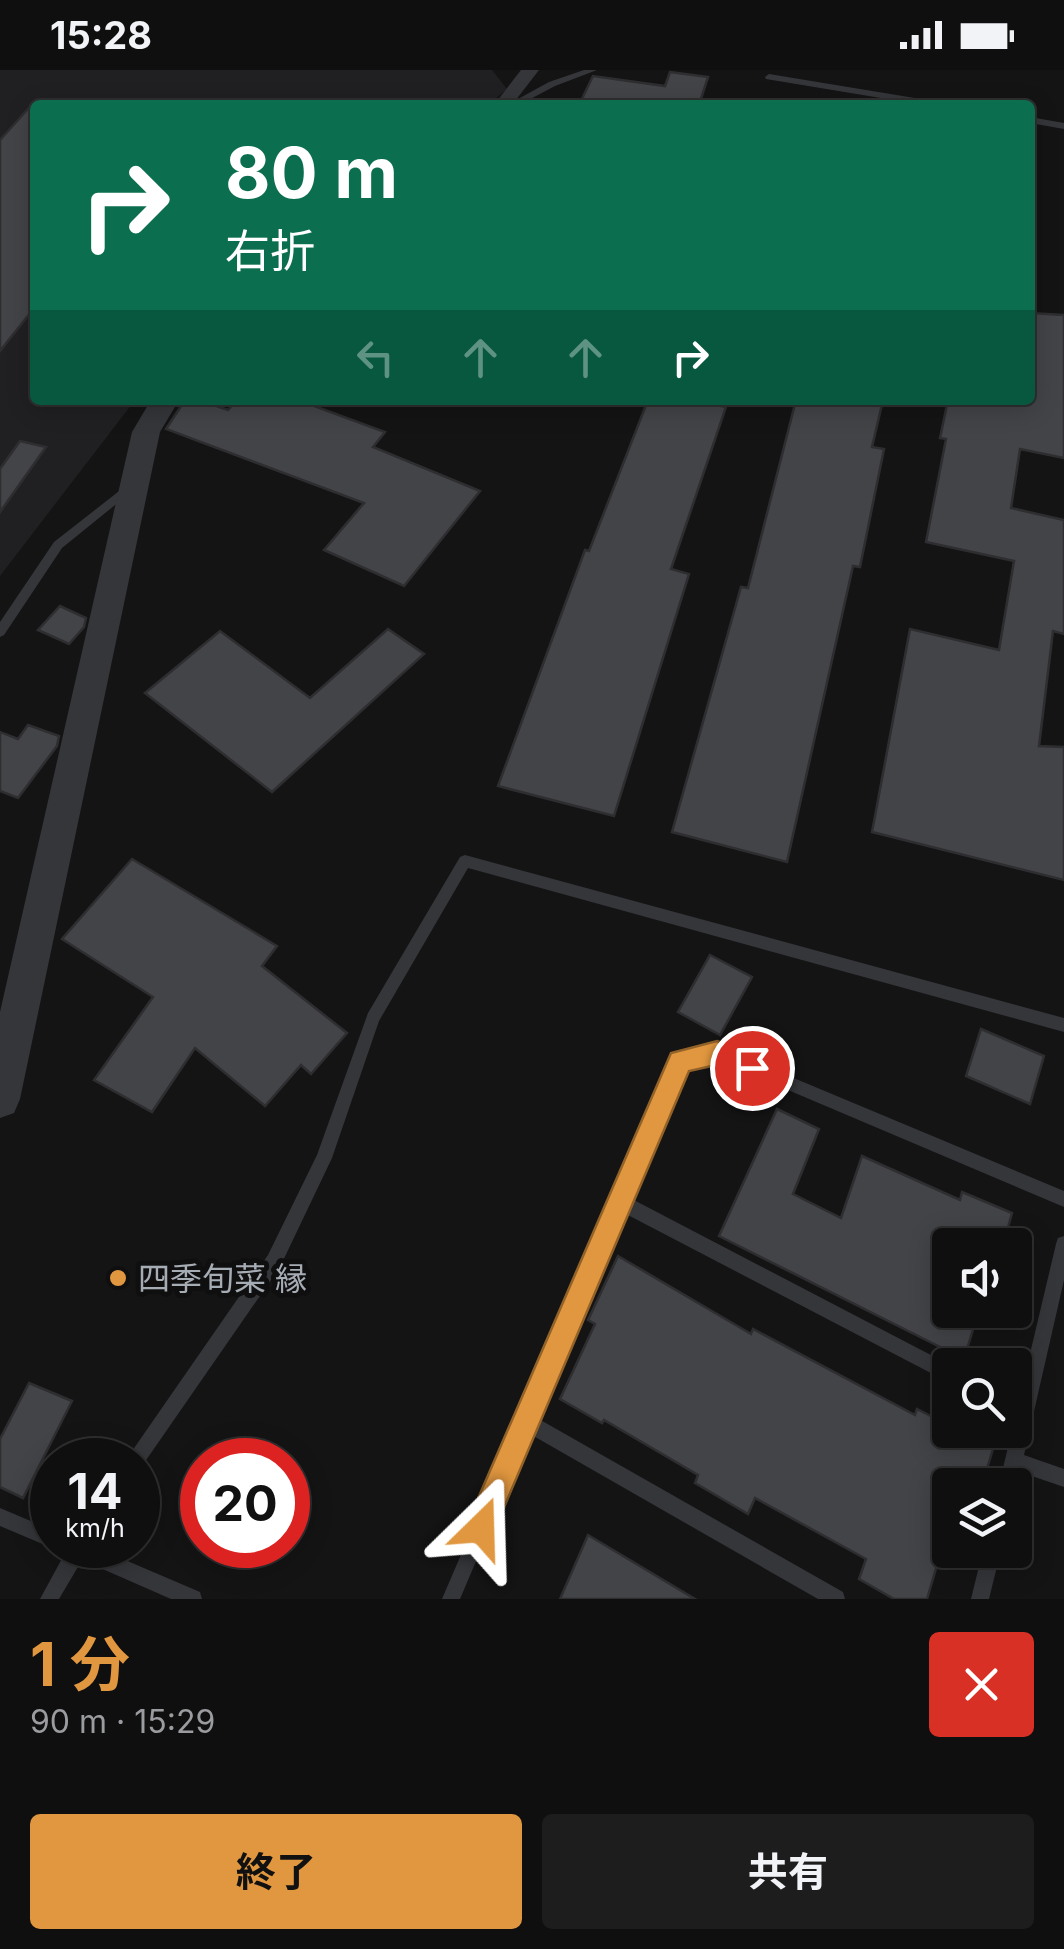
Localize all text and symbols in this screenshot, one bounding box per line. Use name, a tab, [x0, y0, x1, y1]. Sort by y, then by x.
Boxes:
text: 15:28	[50, 12, 152, 58]
text: 80 m	[225, 130, 398, 215]
icon: right	[60, 140, 190, 270]
text: 右折	[225, 223, 315, 278]
icon: left	[348, 330, 403, 385]
icon: ahead	[453, 330, 508, 385]
icon: ahead	[558, 330, 613, 385]
icon: right	[663, 330, 718, 385]
pin	[710, 1026, 795, 1111]
icon: arrive	[725, 1041, 780, 1096]
map controls	[932, 1228, 1032, 1568]
button: sound	[932, 1228, 1032, 1328]
place label: 四季旬菜 縁	[138, 1259, 307, 1298]
marker: 四季旬菜 縁	[107, 1267, 129, 1289]
button: search	[932, 1348, 1032, 1448]
speed limit sign: 20	[180, 1438, 310, 1568]
text: 14	[67, 1461, 123, 1521]
button: layers	[932, 1468, 1032, 1568]
position arrow	[429, 1476, 533, 1580]
text: km/h	[65, 1513, 125, 1543]
text: 1 分	[30, 1628, 130, 1700]
button: close	[929, 1632, 1034, 1737]
text: 90 m · 15:29	[30, 1702, 215, 1741]
button: 終了	[30, 1814, 522, 1929]
button: 共有	[542, 1814, 1034, 1929]

